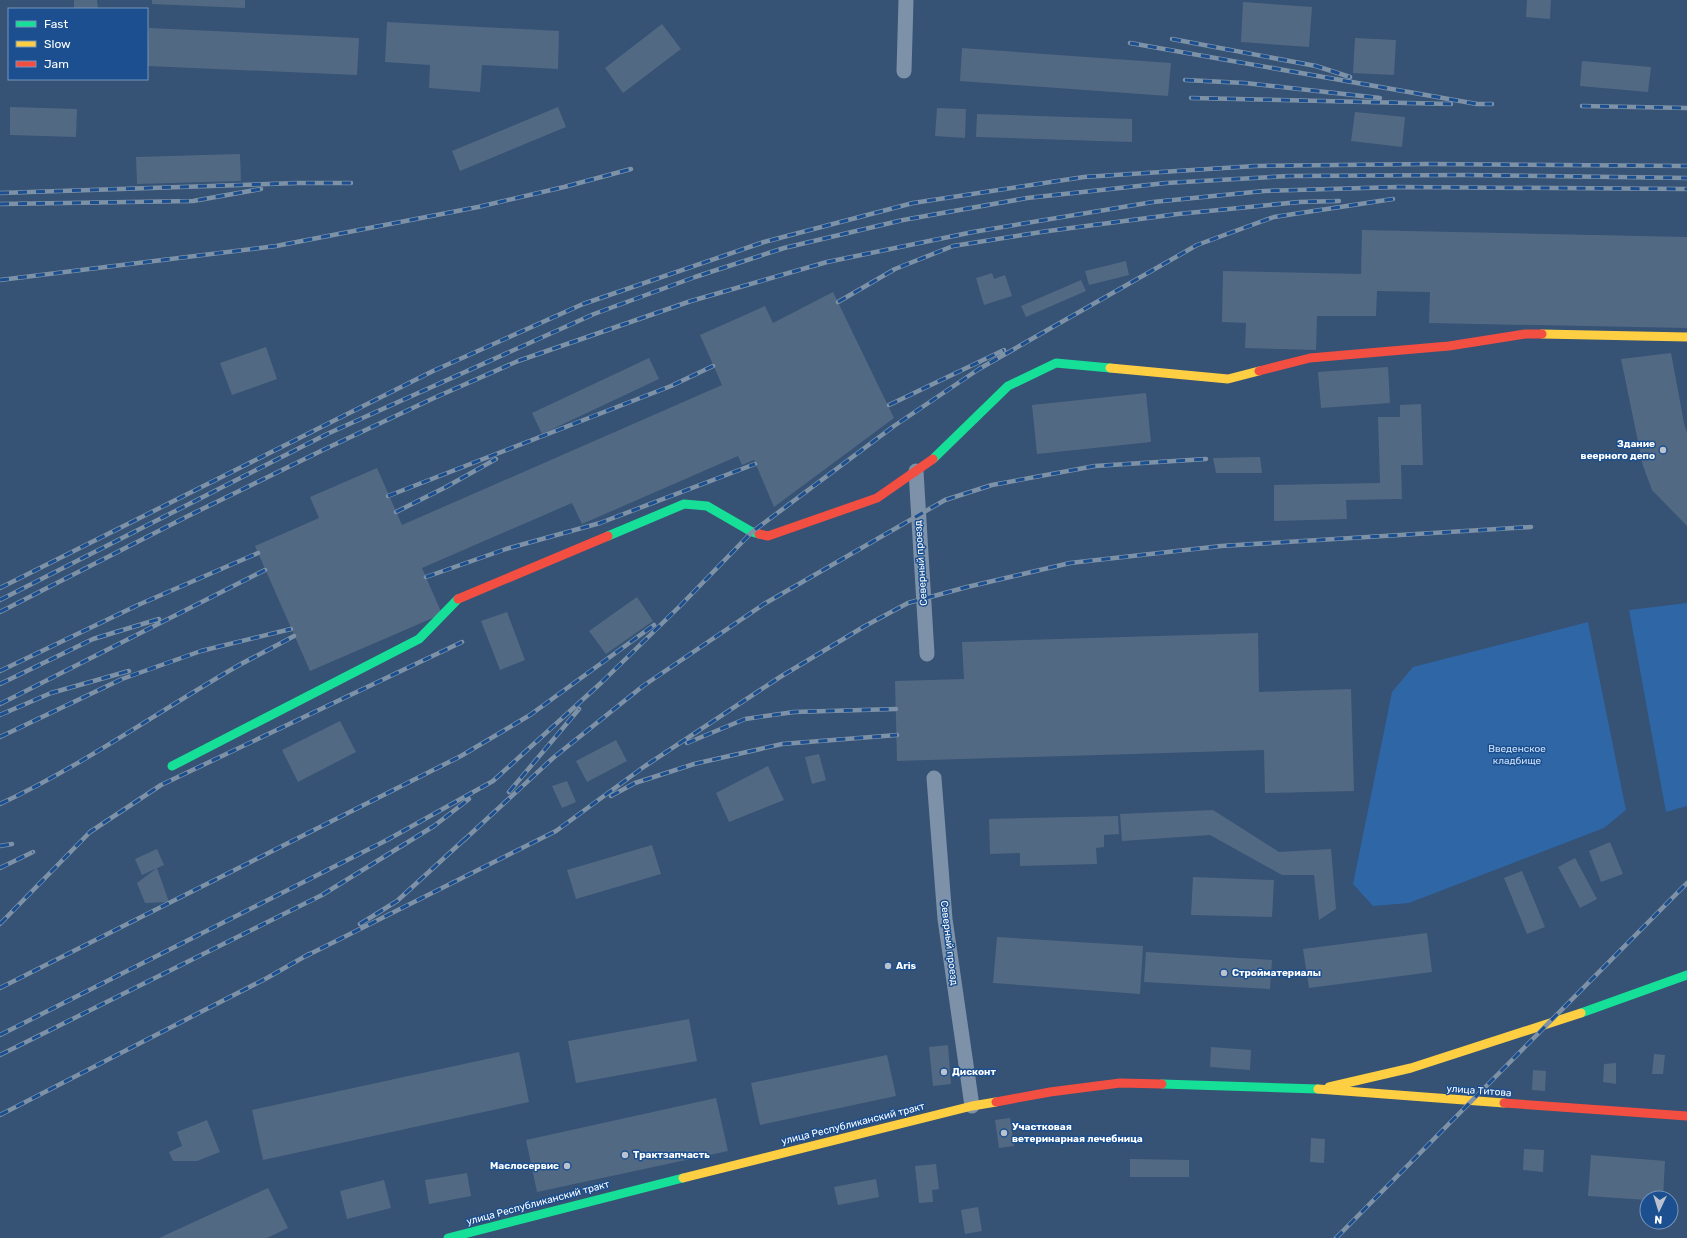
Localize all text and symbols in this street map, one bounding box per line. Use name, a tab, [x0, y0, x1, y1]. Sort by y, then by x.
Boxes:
legend	[8, 8, 148, 80]
text: Fast	[44, 17, 68, 31]
text: Slow	[44, 37, 71, 51]
text: Jam	[44, 57, 69, 71]
place label: Здание веерного депо	[1581, 438, 1655, 462]
marker: Здание веерного депо	[1658, 445, 1668, 455]
street label: Северный проезд	[912, 520, 930, 606]
park label: Введенское кладбище	[1488, 743, 1546, 767]
street label: Северный проезд	[938, 900, 960, 986]
place label: Aris	[896, 960, 917, 972]
marker: Aris	[883, 961, 893, 971]
place label: Стройматериалы	[1232, 967, 1321, 979]
marker: Стройматериалы	[1219, 968, 1229, 978]
place label: Дисконт	[952, 1066, 996, 1078]
marker: Дисконт	[939, 1067, 949, 1077]
street label: улица Титова	[1446, 1083, 1512, 1099]
street label: улица Республиканский тракт	[780, 1100, 926, 1148]
place label: Участковая ветеринарная лечебница	[1012, 1121, 1143, 1145]
marker: Участковая ветеринарная лечебница	[999, 1128, 1009, 1138]
place label: Трактзапчасть	[633, 1149, 710, 1161]
marker: Трактзапчасть	[620, 1150, 630, 1160]
place label: Маслосервис	[490, 1160, 559, 1172]
marker: Маслосервис	[562, 1161, 572, 1171]
street label: улица Республиканский тракт	[465, 1178, 611, 1228]
north arrow	[1639, 1190, 1679, 1230]
text: N	[1654, 1213, 1663, 1226]

